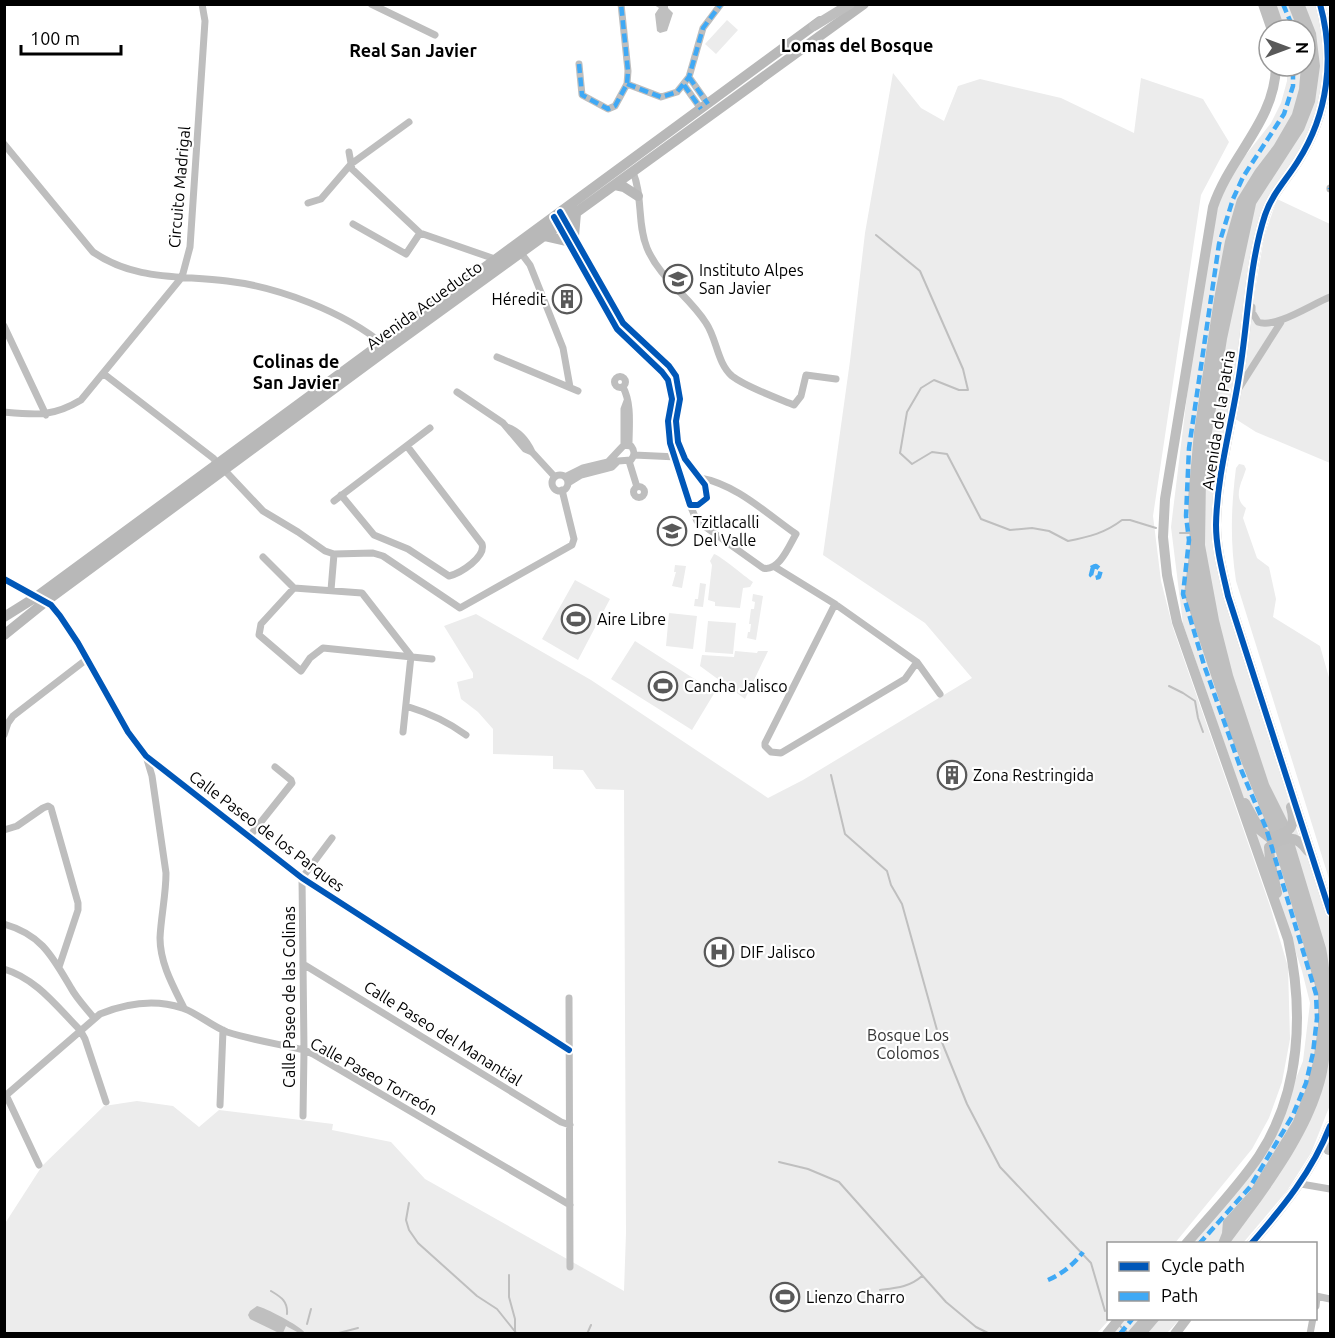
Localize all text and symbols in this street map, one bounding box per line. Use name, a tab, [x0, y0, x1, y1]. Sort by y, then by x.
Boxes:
scale bar	[21, 18, 122, 56]
north arrow	[1257, 18, 1317, 78]
text: 100 m	[30, 28, 80, 48]
district label: Lomas del Bosque	[781, 35, 933, 55]
district label: Real San Javier	[349, 40, 477, 60]
text: N	[1293, 42, 1311, 54]
street label: Circuito Madrigal	[165, 125, 193, 249]
street label: Avenida Acueducto	[363, 257, 485, 353]
place label: Instituto Alpes San Javier	[699, 261, 804, 297]
school or university icon: Instituto Alpes San Javier	[662, 263, 694, 295]
building icon: Héredit	[551, 283, 583, 315]
place label: Héredit	[492, 290, 547, 308]
street label: Avenida de la Patria	[1198, 349, 1238, 491]
district label: Colinas de San Javier	[253, 351, 340, 392]
place label: Tzitlacalli Del Valle	[693, 513, 759, 549]
school or university icon: Tzitlacalli Del Valle	[656, 515, 688, 547]
sports icon: Aire Libre	[560, 603, 592, 635]
place label: Aire Libre	[597, 610, 666, 628]
sports icon: Cancha Jalisco	[647, 670, 679, 702]
place label: Cancha Jalisco	[684, 677, 788, 695]
building icon: Zona Restringida	[936, 759, 968, 791]
place label: Zona Restringida	[973, 766, 1094, 784]
street label: Calle Paseo de los Parques	[186, 767, 348, 895]
street label: Calle Paseo de las Colinas	[280, 906, 298, 1088]
hospital icon: DIF Jalisco	[703, 936, 735, 968]
place label: DIF Jalisco	[740, 943, 815, 961]
street label: Calle Paseo del Manantial	[361, 977, 525, 1089]
park label: Bosque Los Colomos	[867, 1026, 949, 1062]
street label: Calle Paseo Torreón	[307, 1034, 441, 1118]
legend	[1107, 1242, 1317, 1320]
text: Cycle path	[1161, 1255, 1245, 1275]
sports icon: Lienzo Charro	[769, 1281, 801, 1313]
text: Path	[1161, 1285, 1198, 1305]
place label: Lienzo Charro	[806, 1288, 905, 1306]

